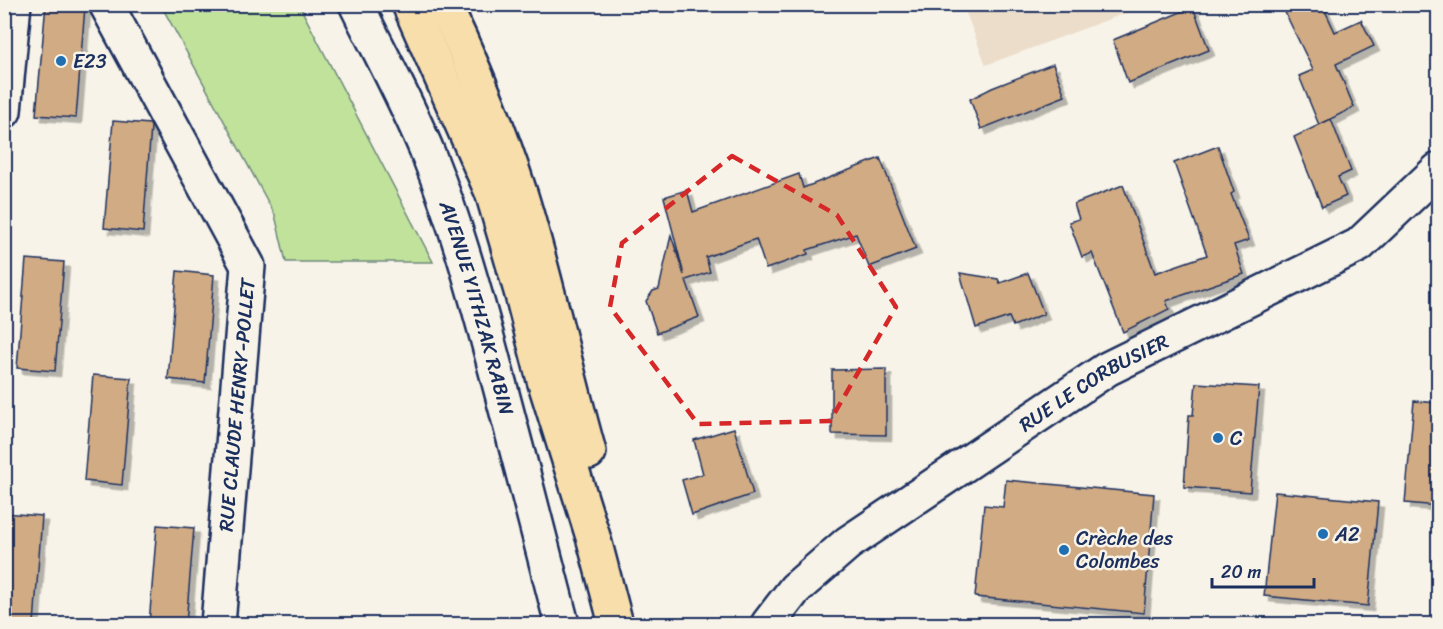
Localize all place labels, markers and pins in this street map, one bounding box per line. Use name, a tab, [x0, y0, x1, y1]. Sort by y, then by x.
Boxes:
place label: E23	[73, 44, 107, 79]
marker: E23	[54, 54, 68, 68]
place label: C	[1230, 421, 1243, 456]
marker: C	[1211, 431, 1225, 445]
place label: A2	[1334, 517, 1360, 552]
place label: Crèche des Colombes	[1076, 521, 1174, 579]
marker: A2	[1316, 527, 1330, 541]
marker: Crèche des Colombes	[1057, 543, 1071, 557]

